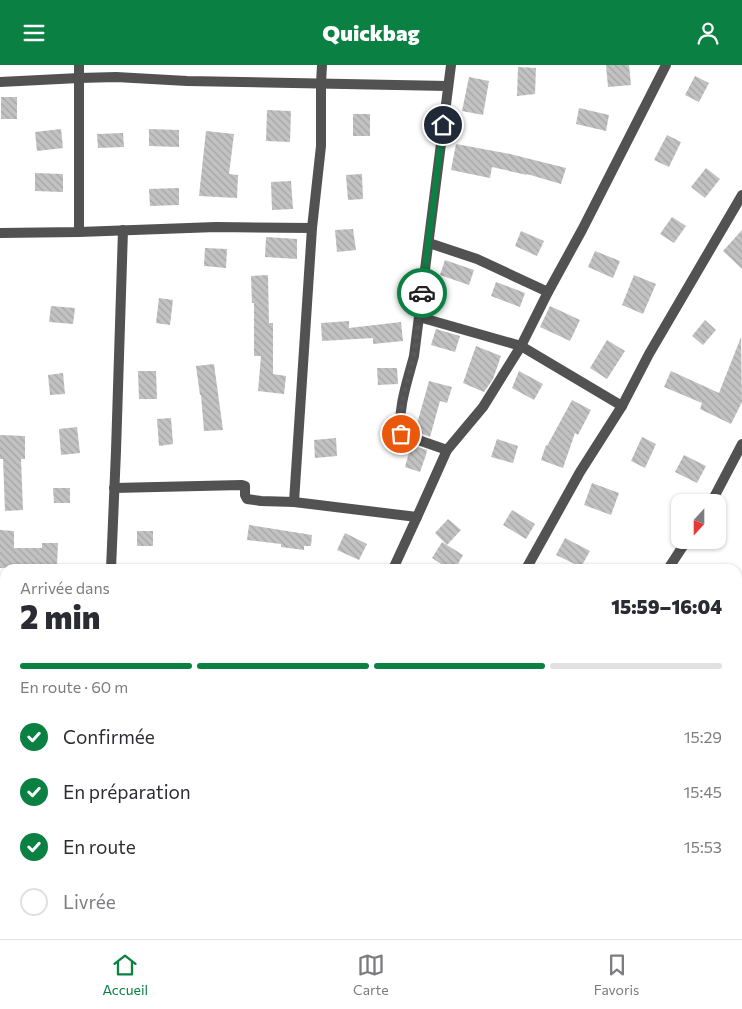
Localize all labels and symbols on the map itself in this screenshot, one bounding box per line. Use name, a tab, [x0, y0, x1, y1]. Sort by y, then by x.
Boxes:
pin	[422, 104, 464, 146]
courier	[397, 268, 447, 318]
pin	[380, 413, 422, 455]
north arrow	[671, 494, 726, 549]

